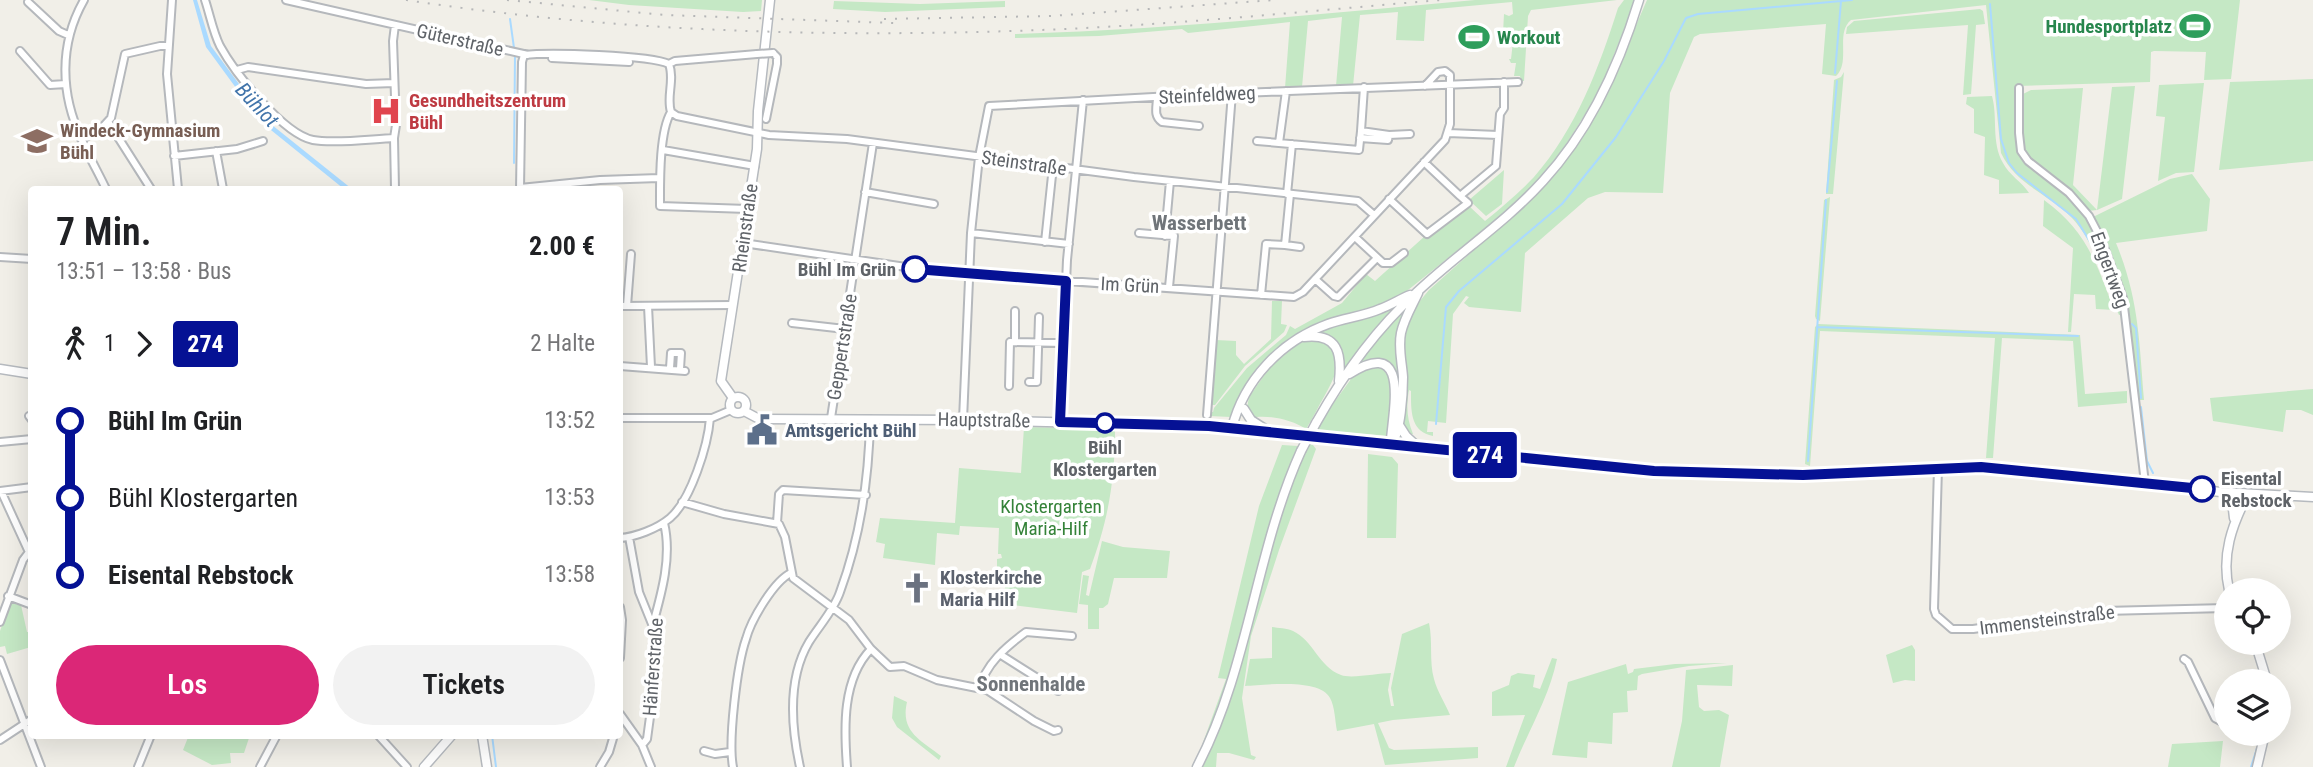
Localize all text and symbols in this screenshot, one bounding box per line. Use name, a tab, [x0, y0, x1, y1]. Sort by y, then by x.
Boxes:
sports icon: Hundesportplatz	[2178, 9, 2212, 43]
place label: Hundesportplatz	[2046, 15, 2172, 38]
street label: Güterstraße	[414, 19, 506, 61]
sports icon: Workout	[1457, 20, 1491, 54]
place label: Workout	[1497, 26, 1561, 49]
water label: Bühlot	[231, 78, 284, 133]
street label: Steinfeldweg	[1158, 81, 1256, 109]
place label: Gesundheitszentrum Bühl	[409, 89, 566, 134]
hospital icon: Gesundheitszentrum Bühl	[369, 94, 403, 128]
place label: Windeck-Gymnasium Bühl	[60, 119, 220, 164]
school or university icon: Windeck-Gymnasium Bühl	[20, 124, 54, 158]
street label: Steinstraße	[980, 146, 1068, 180]
street label: Rheinstraße	[727, 182, 763, 274]
text: 7 Min.	[56, 210, 151, 254]
district label: Wasserbett	[1152, 211, 1246, 235]
street label: Engertweg	[2086, 229, 2134, 311]
text: 2.00 €	[529, 231, 595, 261]
marker: Bühl Im Grün	[902, 256, 928, 282]
text: 13:51 – 13:58 · Bus	[56, 258, 232, 285]
place label: Bühl Im Grün	[798, 258, 896, 281]
street label: Im Grün	[1100, 272, 1160, 298]
street label: Geppertstraße	[822, 292, 862, 402]
icon: walk	[56, 325, 94, 363]
icon: forward	[125, 325, 163, 363]
text: 1	[104, 330, 115, 357]
text: 274	[187, 330, 224, 358]
text: 2 Halte	[530, 330, 595, 357]
text: Bühl Im Grün	[108, 406, 242, 436]
text: 13:52	[544, 407, 595, 434]
street label: Hauptstraße	[937, 408, 1031, 432]
public building icon: Amtsgericht Bühl	[745, 413, 779, 447]
marker: Bühl Klostergarten	[1095, 413, 1115, 433]
place label: Amtsgericht Bühl	[785, 419, 917, 442]
line badge: 274	[1445, 432, 1525, 478]
place label: Bühl Klostergarten	[1053, 436, 1157, 481]
text: 274	[1467, 441, 1503, 469]
place label: Eisental Rebstock	[2221, 467, 2292, 512]
marker: Eisental Rebstock	[2189, 476, 2215, 502]
text: Bühl Klostergarten	[108, 483, 298, 513]
text: 13:53	[544, 484, 595, 511]
park label: Klostergarten Maria-Hilf	[1000, 495, 1102, 540]
text: Eisental Rebstock	[108, 560, 294, 590]
text: 13:58	[544, 561, 595, 588]
place label: Klosterkirche Maria Hilf	[940, 566, 1042, 611]
church icon: Klosterkirche Maria Hilf	[900, 571, 934, 605]
map controls	[2214, 578, 2291, 746]
button: locate	[2214, 578, 2291, 655]
street label: Immensteinstraße	[1978, 600, 2116, 640]
street label: Hänferstraße	[638, 617, 668, 717]
button: Los	[56, 645, 319, 725]
button: Tickets	[333, 645, 595, 725]
button: layers	[2214, 669, 2291, 746]
district label: Sonnenhalde	[977, 672, 1085, 696]

